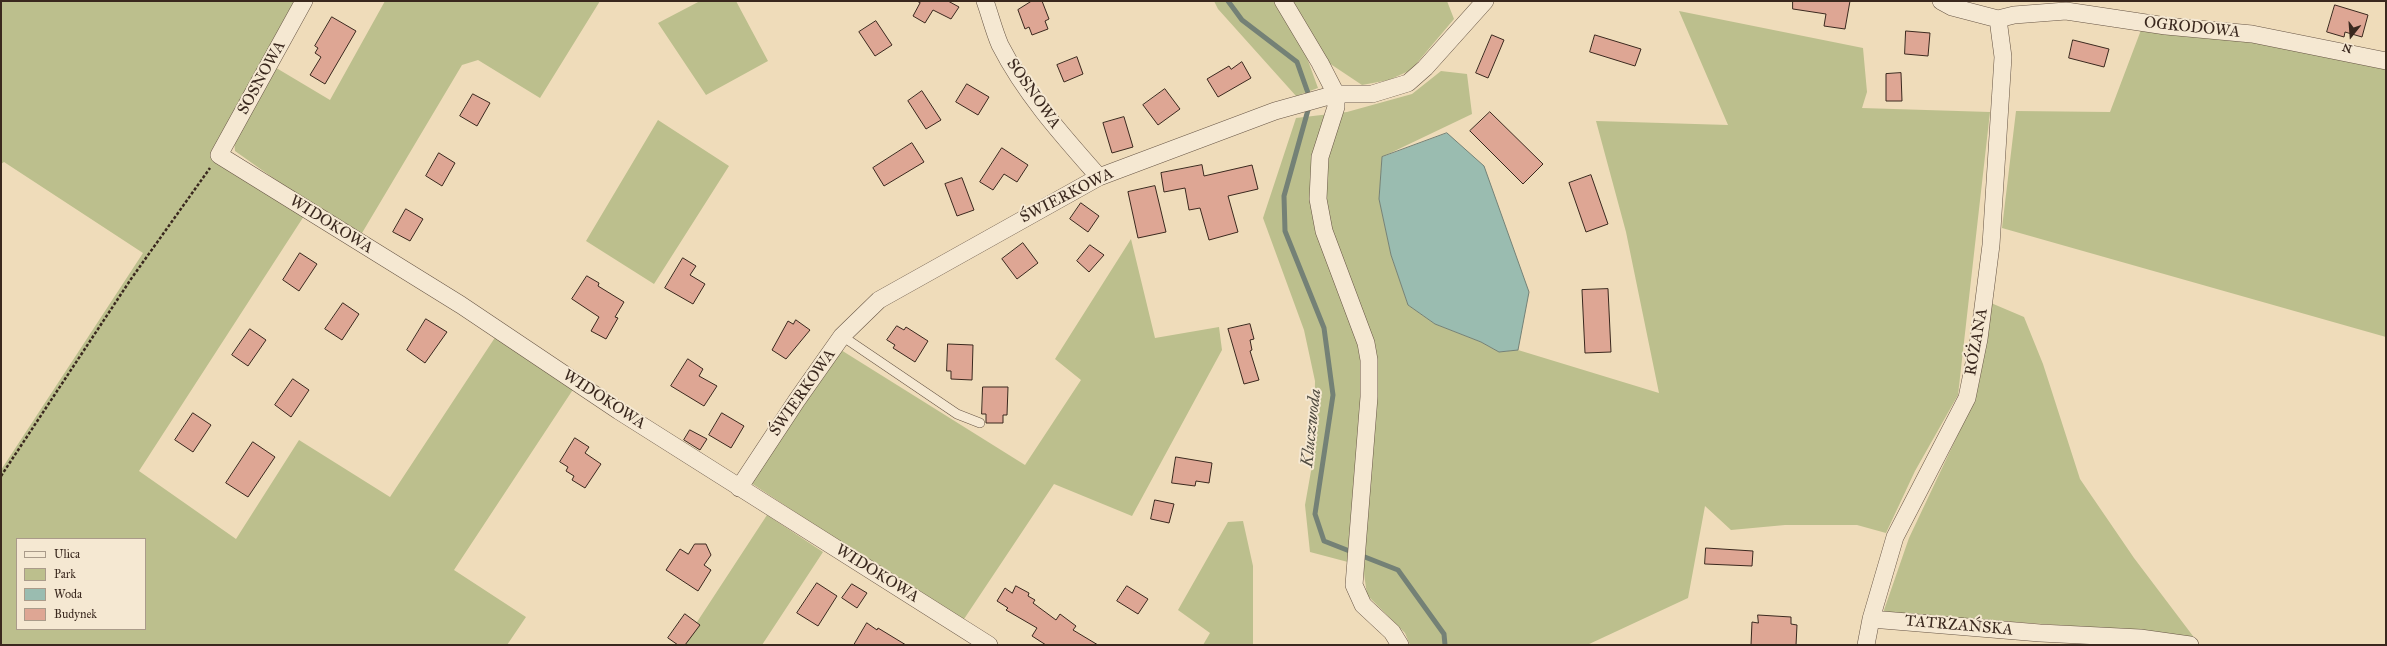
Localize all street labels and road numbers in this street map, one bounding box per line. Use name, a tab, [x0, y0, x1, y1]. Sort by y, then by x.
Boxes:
street label: OGRODOWA	[2143, 13, 2241, 43]
street label: SOSNOWA	[234, 38, 290, 118]
street label: SOSNOWA	[1002, 55, 1064, 133]
street label: ŚWIERKOWA	[1017, 164, 1117, 228]
street label: WIDOKOWA	[286, 192, 376, 258]
street label: RÓŻANA	[1962, 307, 1992, 377]
street label: ŚWIERKOWA	[766, 346, 840, 440]
street label: WIDOKOWA	[559, 366, 649, 434]
street label: WIDOKOWA	[832, 541, 922, 607]
street label: TATRZAŃSKA	[1904, 612, 2014, 640]

